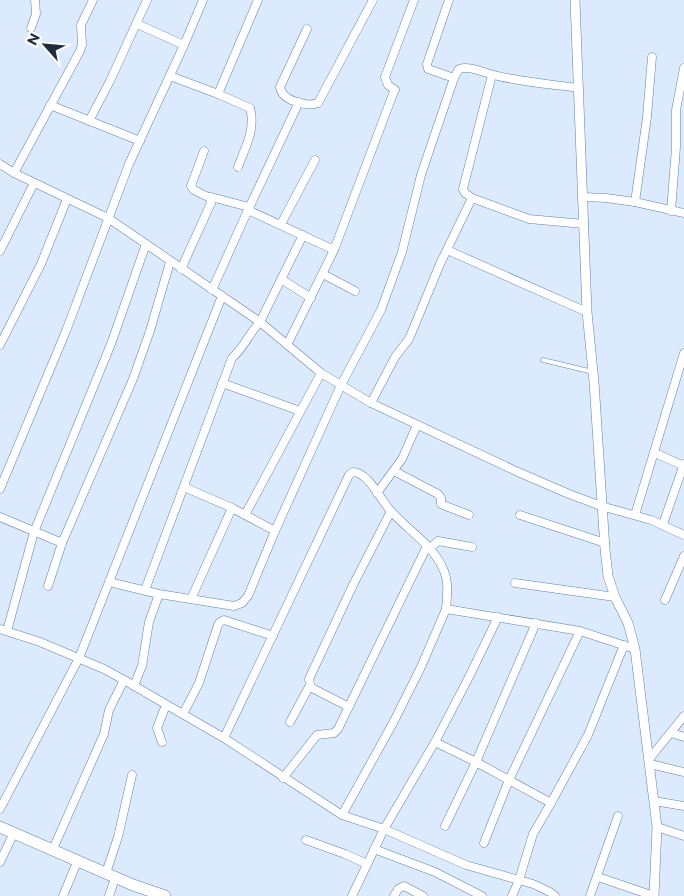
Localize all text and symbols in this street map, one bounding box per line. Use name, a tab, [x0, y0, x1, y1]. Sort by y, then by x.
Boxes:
north arrow	[20, 20, 70, 70]
text: N	[23, 30, 44, 48]

